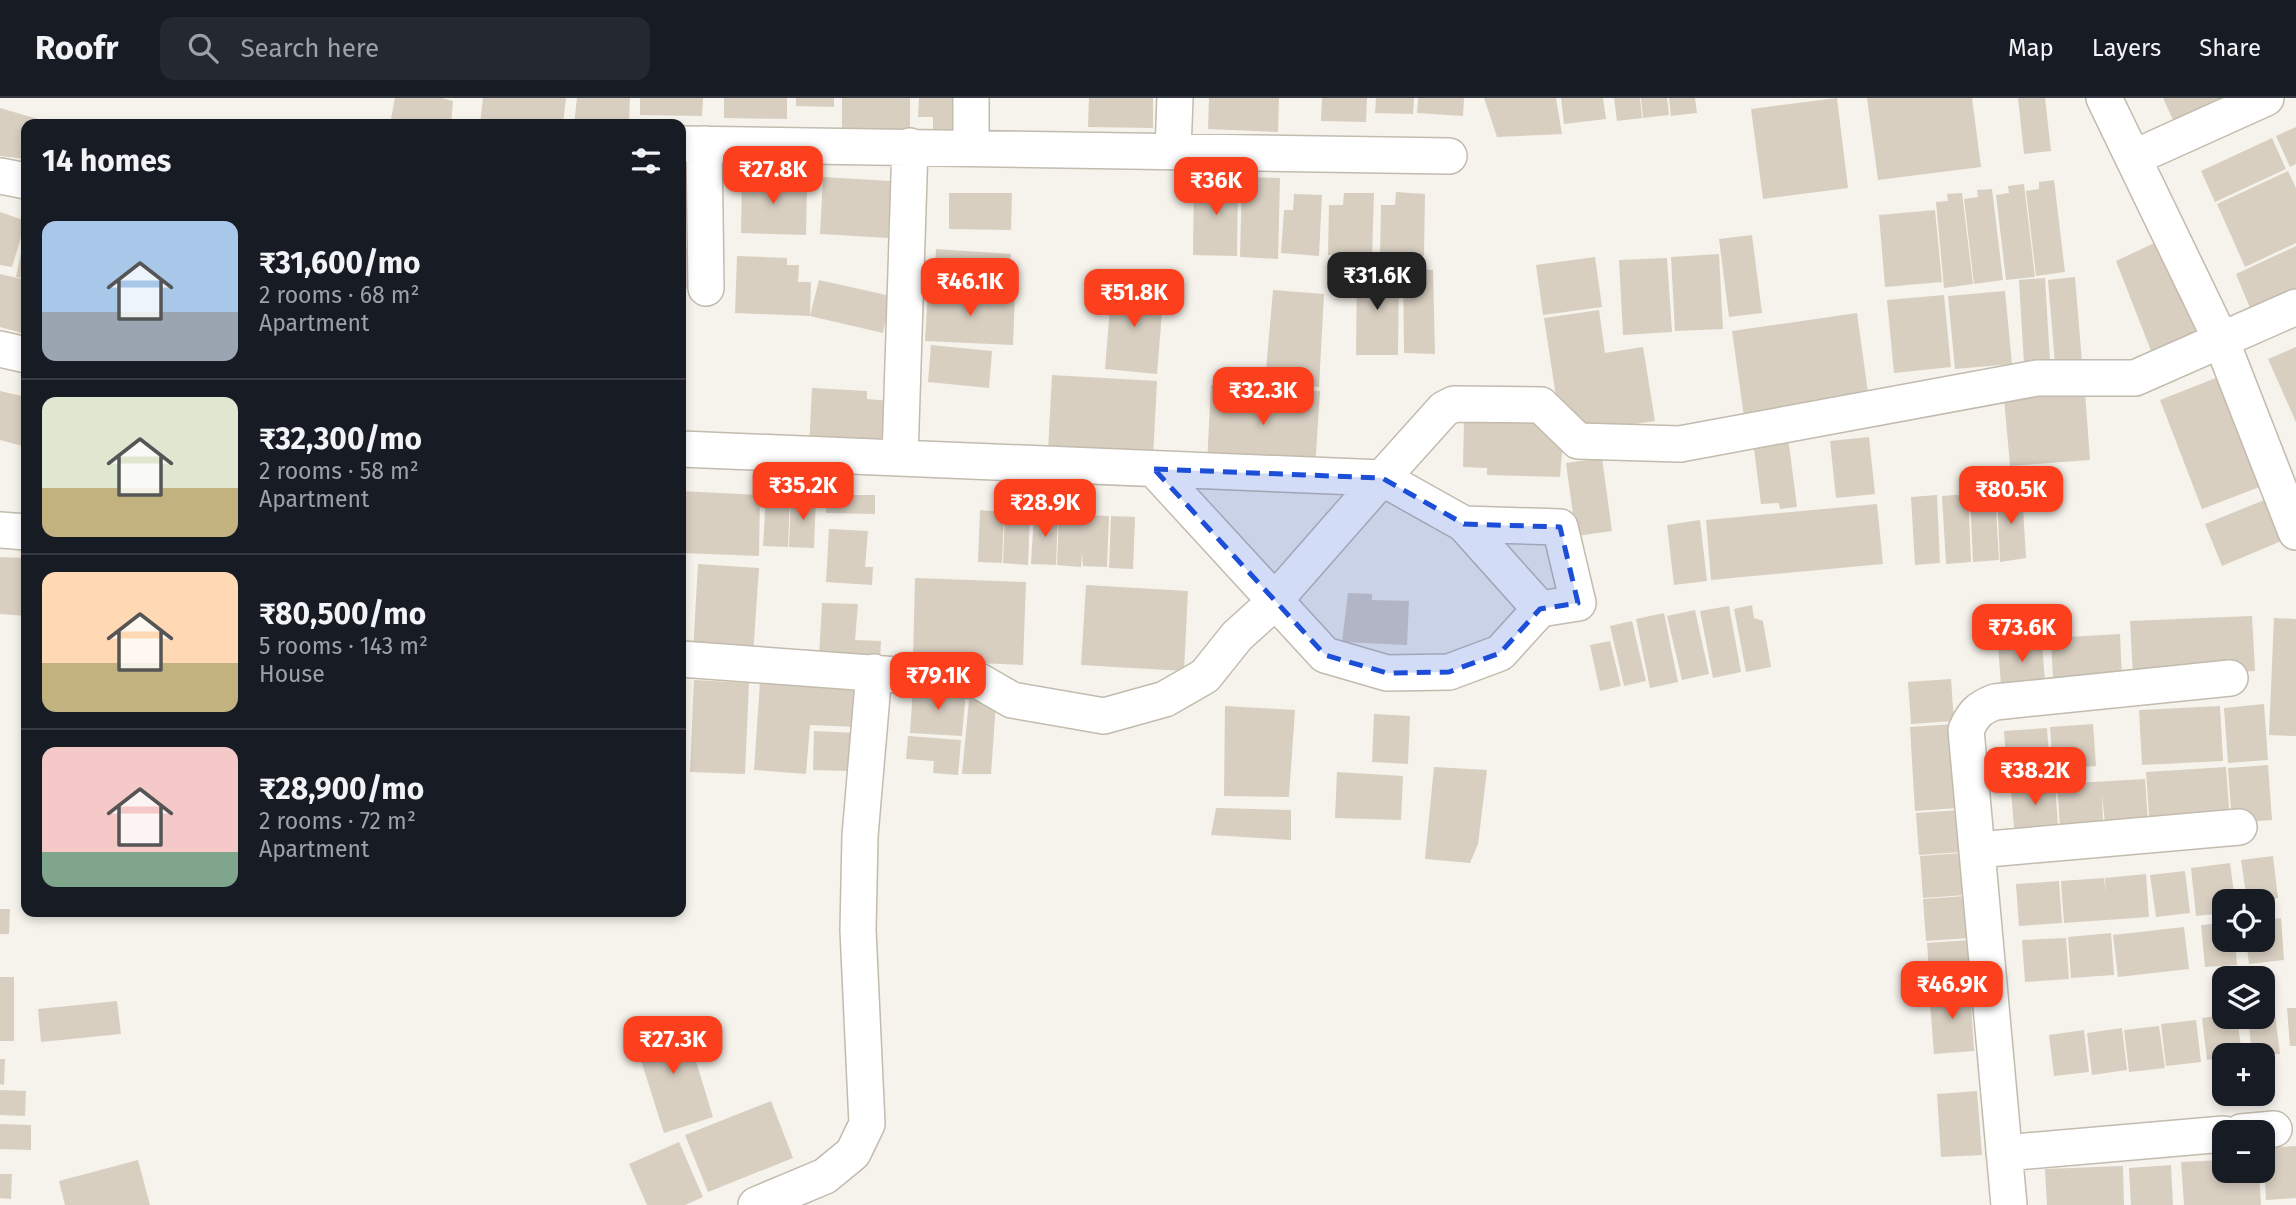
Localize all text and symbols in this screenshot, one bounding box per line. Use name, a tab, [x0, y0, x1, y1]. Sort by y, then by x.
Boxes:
search box	[160, 17, 650, 80]
text: Roofr	[35, 28, 118, 68]
icon: search	[184, 29, 222, 67]
text: Search here	[240, 33, 379, 64]
text: Map	[2008, 34, 2054, 62]
text: Layers	[2092, 34, 2161, 62]
text: Share	[2199, 34, 2261, 62]
icon: filters	[627, 142, 665, 180]
text: 14 homes	[42, 143, 171, 179]
pin: ₹27.8K	[716, 146, 830, 206]
text: ₹27.8K	[739, 155, 807, 183]
pin: ₹36K	[1175, 158, 1257, 217]
text: ₹36K	[1190, 166, 1242, 194]
text: ₹31,600/mo	[259, 245, 421, 281]
icon: home	[98, 249, 182, 333]
pin: ₹31.6K	[1320, 252, 1434, 312]
pin: ₹46.1K	[913, 258, 1027, 318]
text: ₹31.6K	[1343, 261, 1411, 289]
text: ₹46.1K	[937, 267, 1003, 295]
pin: ₹51.8K	[1077, 270, 1191, 329]
text: ₹51.8K	[1100, 278, 1168, 306]
text: 2 rooms · 68 m²	[259, 281, 420, 309]
text: Apartment	[259, 309, 369, 337]
pin: ₹32.3K	[1206, 368, 1320, 427]
text: ₹32.3K	[1229, 376, 1297, 404]
text: ₹32,300/mo	[259, 421, 422, 457]
icon: home	[98, 425, 182, 509]
text: 2 rooms · 58 m²	[259, 457, 419, 485]
pin: ₹35.2K	[746, 462, 860, 522]
pin: ₹80.5K	[1954, 466, 2068, 526]
text: ₹35.2K	[769, 471, 837, 499]
text: ₹80.5K	[1975, 475, 2047, 503]
pin: ₹28.9K	[988, 480, 1102, 539]
text: Apartment	[259, 485, 369, 513]
text: ₹28.9K	[1010, 488, 1080, 516]
text: ₹80,500/mo	[259, 596, 426, 632]
icon: home	[98, 600, 182, 684]
pin: ₹73.6K	[1965, 604, 2079, 664]
text: ₹73.6K	[1988, 613, 2056, 641]
text: 5 rooms · 143 m²	[259, 632, 428, 660]
pin: ₹79.1K	[881, 652, 995, 712]
text: House	[259, 660, 325, 688]
text: ₹79.1K	[906, 661, 970, 689]
pin: ₹38.2K	[1978, 748, 2092, 807]
text: ₹38.2K	[2000, 756, 2070, 784]
text: ₹28,900/mo	[259, 771, 424, 807]
icon: home	[98, 775, 182, 859]
text: 2 rooms · 72 m²	[259, 807, 416, 835]
text: Apartment	[259, 835, 369, 863]
map controls	[2212, 889, 2275, 1183]
button: locate	[2212, 889, 2275, 952]
pin: ₹46.9K	[1895, 962, 2009, 1021]
button: layers	[2212, 966, 2275, 1029]
text: ₹46.9K	[1917, 970, 1987, 998]
pin: ₹27.3K	[616, 1016, 730, 1076]
text: ₹27.3K	[639, 1025, 707, 1053]
button: +	[2212, 1043, 2275, 1106]
button: −	[2212, 1120, 2275, 1183]

